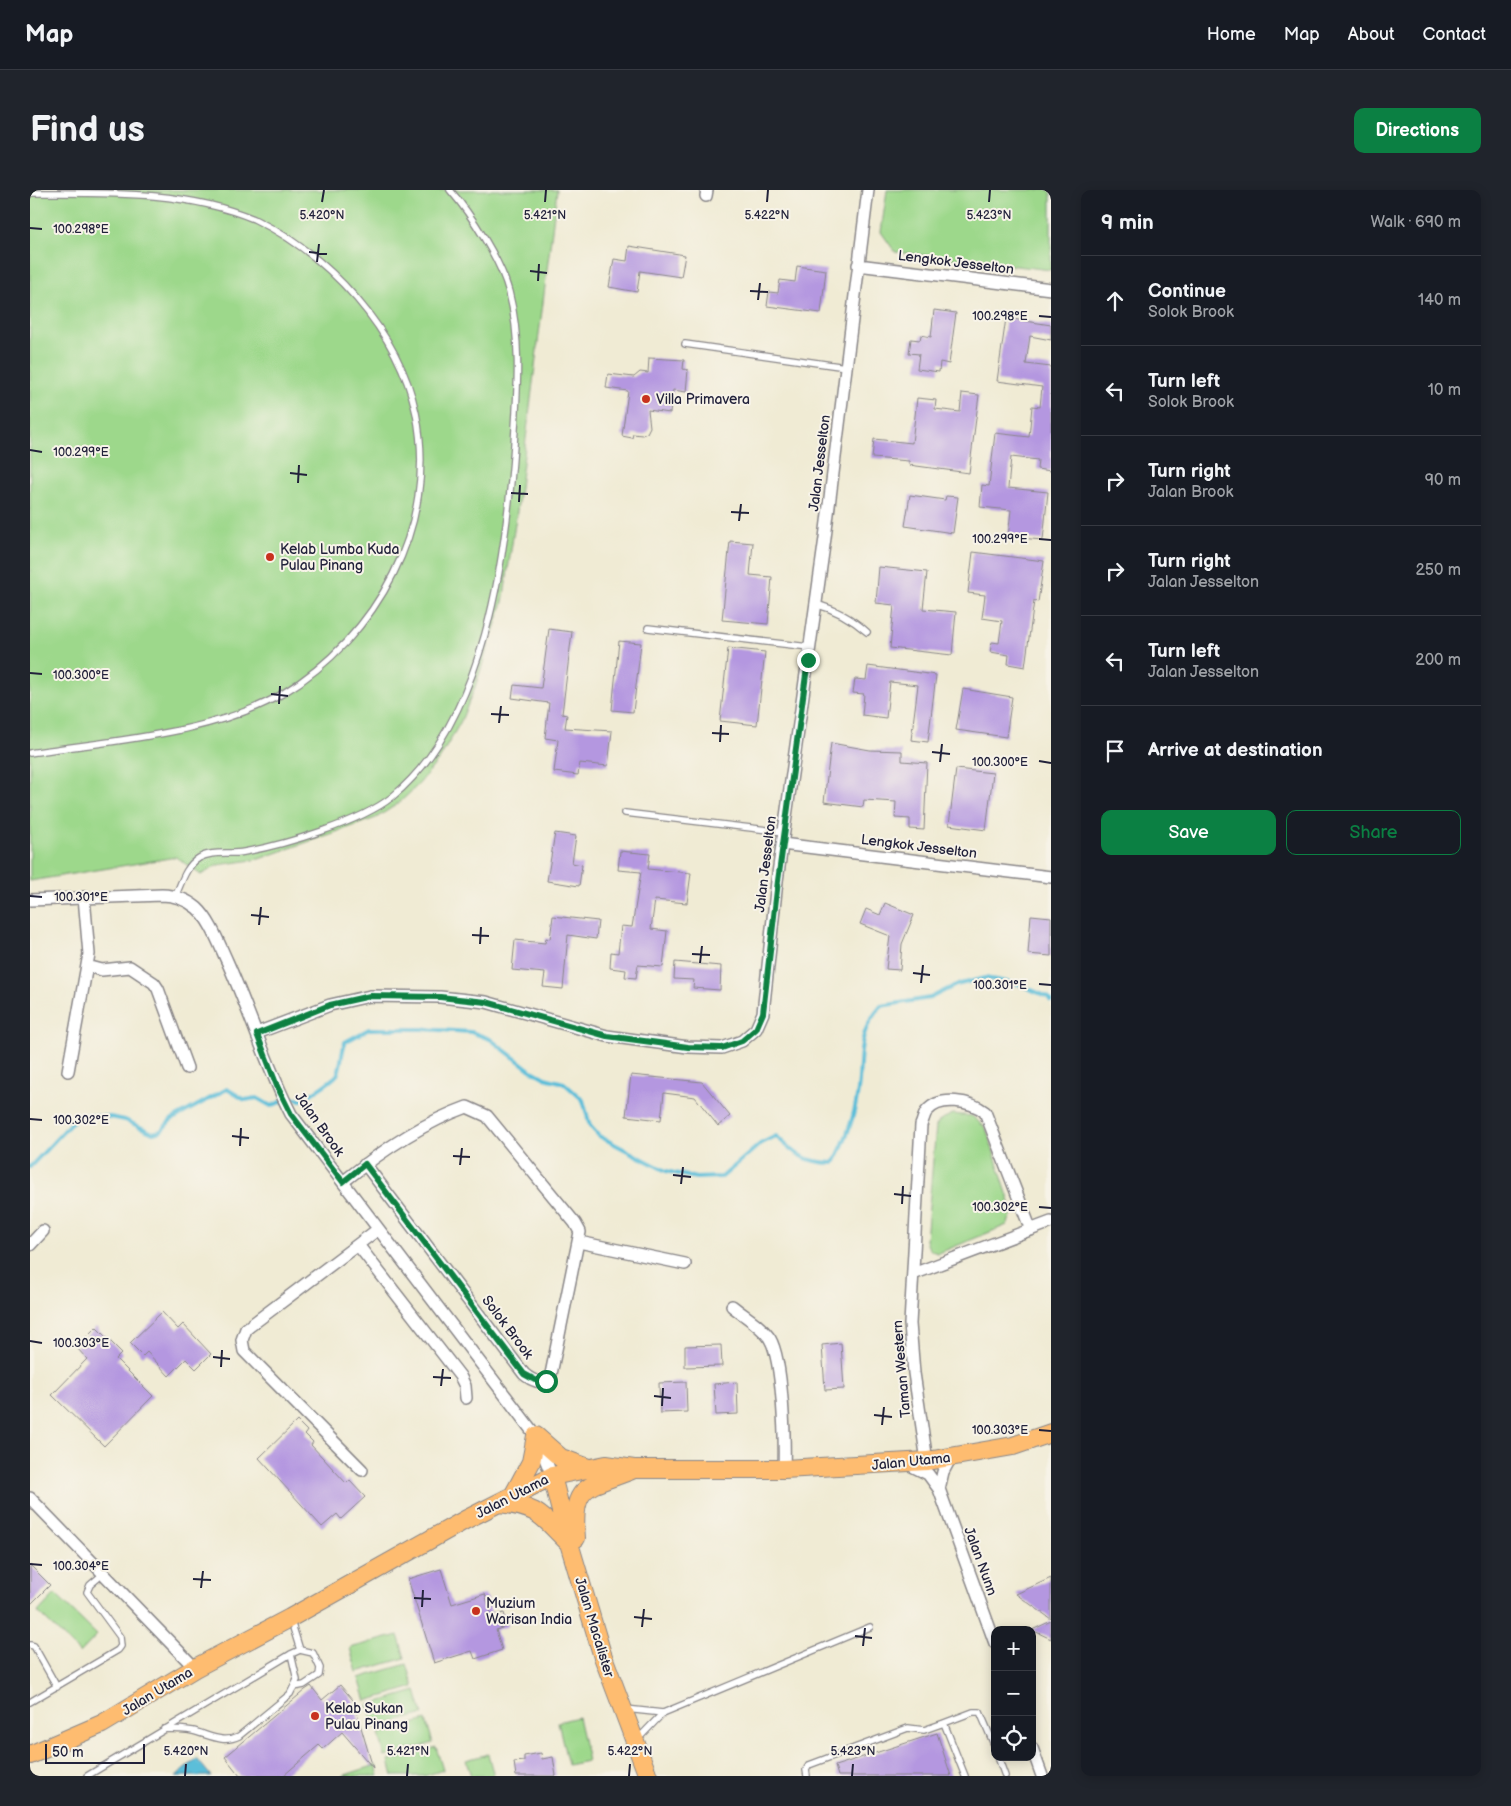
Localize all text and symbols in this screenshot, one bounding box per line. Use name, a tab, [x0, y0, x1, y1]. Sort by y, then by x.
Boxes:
text: Map	[25, 20, 73, 49]
text: Home	[1207, 24, 1256, 45]
text: Map	[1284, 24, 1320, 45]
text: About	[1348, 24, 1395, 45]
text: Contact	[1423, 24, 1486, 45]
button: Directions	[1354, 108, 1481, 153]
text: Find us	[30, 109, 145, 152]
text: 5.420°N	[299, 208, 345, 223]
text: 5.421°N	[524, 208, 566, 223]
text: 5.422°N	[745, 208, 789, 223]
text: 5.423°N	[966, 208, 1012, 223]
text: 9 min	[1101, 210, 1154, 235]
text: Walk · 690 m	[1370, 213, 1461, 232]
text: 100.298°E	[53, 222, 109, 237]
street label: Lengkok Jesselton	[897, 247, 1015, 278]
text: Continue	[1148, 280, 1226, 303]
icon: ahead	[1101, 287, 1129, 315]
text: 140 m	[1418, 291, 1461, 310]
text: Solok Brook	[1148, 303, 1234, 322]
text: 100.298°E	[972, 309, 1028, 324]
text: Turn left	[1148, 370, 1220, 393]
icon: left	[1101, 377, 1129, 405]
text: 10 m	[1428, 381, 1461, 400]
place label: Villa Primavera	[656, 391, 750, 408]
marker: Villa Primavera	[640, 393, 652, 405]
text: Solok Brook	[1148, 393, 1234, 412]
street label: Jalan Jesselton	[805, 414, 834, 512]
text: 100.299°E	[53, 445, 109, 460]
text: Turn right	[1148, 460, 1231, 483]
icon: right	[1101, 467, 1129, 495]
text: 90 m	[1425, 471, 1461, 490]
text: Jalan Brook	[1148, 483, 1233, 502]
text: 100.299°E	[972, 532, 1028, 547]
place label: Kelab Lumba Kuda Pulau Pinang	[280, 541, 399, 574]
text: Turn right	[1148, 550, 1231, 573]
marker: Kelab Lumba Kuda Pulau Pinang	[264, 551, 276, 563]
icon: right	[1101, 557, 1129, 585]
text: 250 m	[1415, 561, 1461, 580]
text: Jalan Jesselton	[1148, 573, 1259, 592]
text: Turn left	[1148, 640, 1220, 663]
icon: left	[1101, 647, 1129, 675]
route end	[797, 649, 820, 672]
text: 200 m	[1415, 651, 1461, 670]
text: Jalan Jesselton	[1148, 663, 1259, 682]
text: 100.300°E	[53, 668, 109, 683]
icon: arrive	[1101, 737, 1129, 765]
text: Arrive at destination	[1148, 739, 1323, 762]
text: 100.300°E	[972, 755, 1028, 770]
button: Save	[1101, 810, 1276, 855]
button: Share	[1286, 810, 1461, 855]
street label: Jalan Jesselton	[751, 815, 780, 913]
street label: Lengkok Jesselton	[860, 831, 978, 862]
text: 100.301°E	[54, 890, 108, 905]
text: 100.301°E	[973, 978, 1027, 993]
street label: Jalan Brook	[291, 1089, 348, 1160]
text: 100.302°E	[53, 1113, 109, 1128]
text: 100.302°E	[972, 1200, 1028, 1215]
street label: Solok Brook	[478, 1292, 537, 1363]
street label: Taman Western	[889, 1319, 914, 1418]
text: 100.303°E	[53, 1336, 109, 1351]
route start	[535, 1370, 558, 1393]
text: 100.303°E	[972, 1423, 1028, 1438]
street label: Jalan Utama	[871, 1449, 951, 1474]
street label: Jalan Utama	[473, 1471, 551, 1522]
street label: Jalan Nunn	[960, 1525, 1001, 1598]
text: 100.304°E	[53, 1559, 109, 1574]
street label: Jalan Macalister	[571, 1575, 618, 1680]
place label: Muzium Warisan India	[486, 1595, 572, 1628]
marker: Muzium Warisan India	[470, 1605, 482, 1617]
map controls	[991, 1626, 1036, 1761]
button: +	[991, 1626, 1036, 1671]
street label: Jalan Utama	[119, 1664, 196, 1719]
button: −	[991, 1671, 1036, 1716]
place label: Kelab Sukan Pulau Pinang	[325, 1700, 408, 1733]
marker: Kelab Sukan Pulau Pinang	[309, 1710, 321, 1722]
button: locate	[991, 1716, 1036, 1761]
scale bar	[45, 1741, 145, 1764]
text: 50 m	[52, 1744, 84, 1761]
text: 5.420°N	[163, 1744, 209, 1759]
text: 5.421°N	[387, 1744, 429, 1759]
text: 5.422°N	[608, 1744, 652, 1759]
text: 5.423°N	[830, 1744, 876, 1759]

